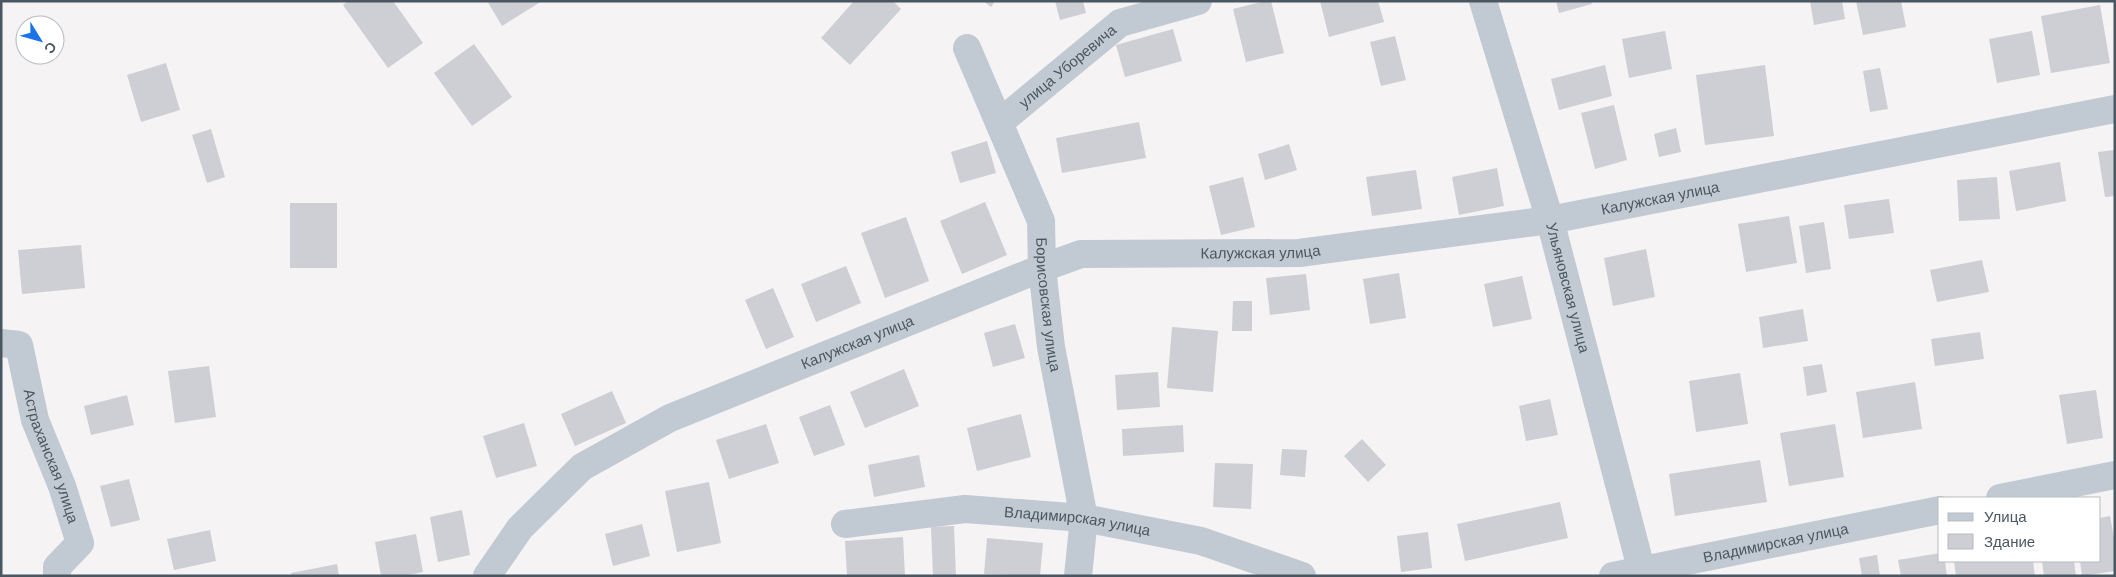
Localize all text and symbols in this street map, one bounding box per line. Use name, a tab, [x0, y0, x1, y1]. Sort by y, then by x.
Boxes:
north arrow	[15, 15, 65, 65]
street label: улица Уборевича	[1015, 20, 1120, 111]
text: С	[41, 39, 60, 57]
street label: Калужская улица	[1600, 178, 1721, 218]
street label: Ульяновская улица	[1543, 221, 1593, 355]
street label: Борисовская улица	[1033, 237, 1065, 374]
street label: Калужская улица	[1201, 241, 1322, 261]
street label: Калужская улица	[798, 311, 917, 372]
street label: Астраханская улица	[21, 387, 82, 526]
legend	[1938, 497, 2101, 562]
street label: Владимирская улица	[1004, 503, 1153, 539]
text: Улица	[1984, 508, 2027, 525]
street label: Владимирская улица	[1702, 520, 1850, 566]
text: Здание	[1984, 533, 2035, 550]

